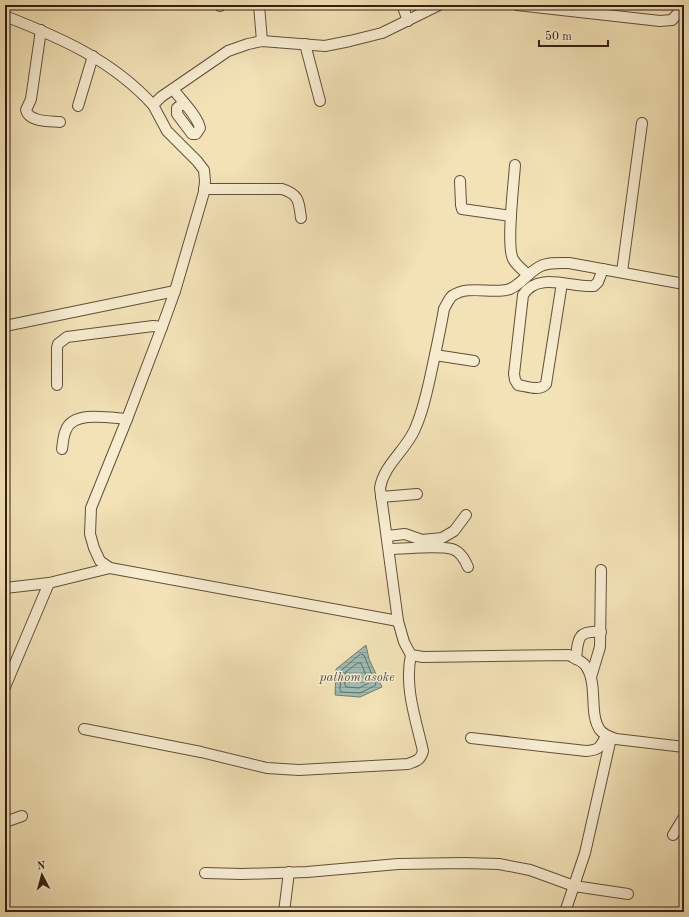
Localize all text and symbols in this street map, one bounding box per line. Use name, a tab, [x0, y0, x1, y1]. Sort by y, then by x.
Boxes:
scale bar	[539, 22, 608, 48]
text: 50 m	[545, 30, 572, 43]
water label: pathom asoke	[318, 671, 395, 684]
north arrow	[22, 855, 62, 895]
text: N	[36, 861, 46, 872]

